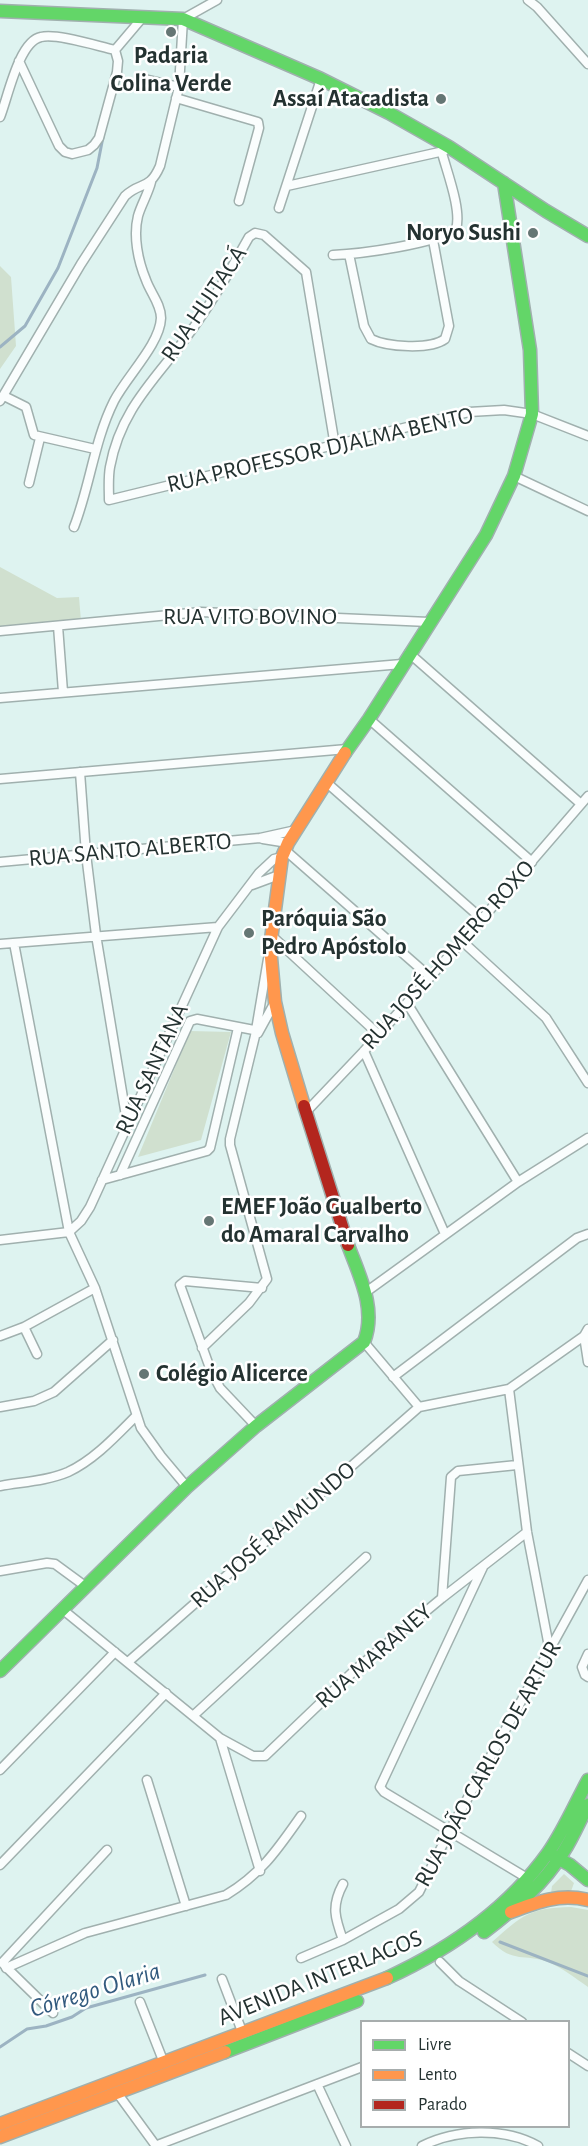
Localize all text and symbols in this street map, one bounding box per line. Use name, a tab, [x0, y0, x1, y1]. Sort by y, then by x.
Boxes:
marker: Padaria Colina Verde	[164, 25, 178, 39]
place label: Padaria Colina Verde	[111, 42, 231, 98]
place label: Assaí Atacadista	[273, 85, 429, 113]
marker: Assaí Atacadista	[434, 92, 448, 106]
place label: Noryo Sushi	[406, 219, 521, 247]
marker: Noryo Sushi	[526, 226, 540, 240]
street label: RUA HUITACÁ	[155, 241, 253, 367]
street label: RUA PROFESSOR DJALMA BENTO	[164, 401, 476, 499]
street label: RUA VITO BOVINO	[163, 603, 337, 631]
street label: RUA SANTO ALBERTO	[27, 827, 233, 873]
street label: RUA JOSÉ HOMERO ROXO	[355, 854, 541, 1056]
place label: Paróquia São Pedro Apóstolo	[261, 905, 407, 961]
marker: Paróquia São Pedro Apóstolo	[242, 926, 256, 940]
street label: RUA SANTANA	[109, 999, 195, 1139]
place label: EMEF João Gualberto do Amaral Carvalho	[221, 1193, 422, 1249]
marker: EMEF João Gualberto do Amaral Carvalho	[202, 1214, 216, 1228]
place label: Colégio Alicerce	[156, 1360, 308, 1388]
marker: Colégio Alicerce	[137, 1367, 151, 1381]
street label: RUA JOSÉ RAIMUNDO	[185, 1456, 361, 1614]
street label: RUA MARANEY	[309, 1597, 439, 1715]
street label: RUA JOÃO CARLOS DE ARTUR	[408, 1636, 568, 1892]
street label: AVENIDA INTERLAGOS	[214, 1924, 426, 2032]
water label: Córrego Olaria	[26, 1955, 164, 2025]
legend	[360, 2020, 570, 2128]
text: Livre	[418, 2036, 452, 2054]
text: Lento	[418, 2066, 457, 2084]
text: Parado	[418, 2096, 467, 2114]

